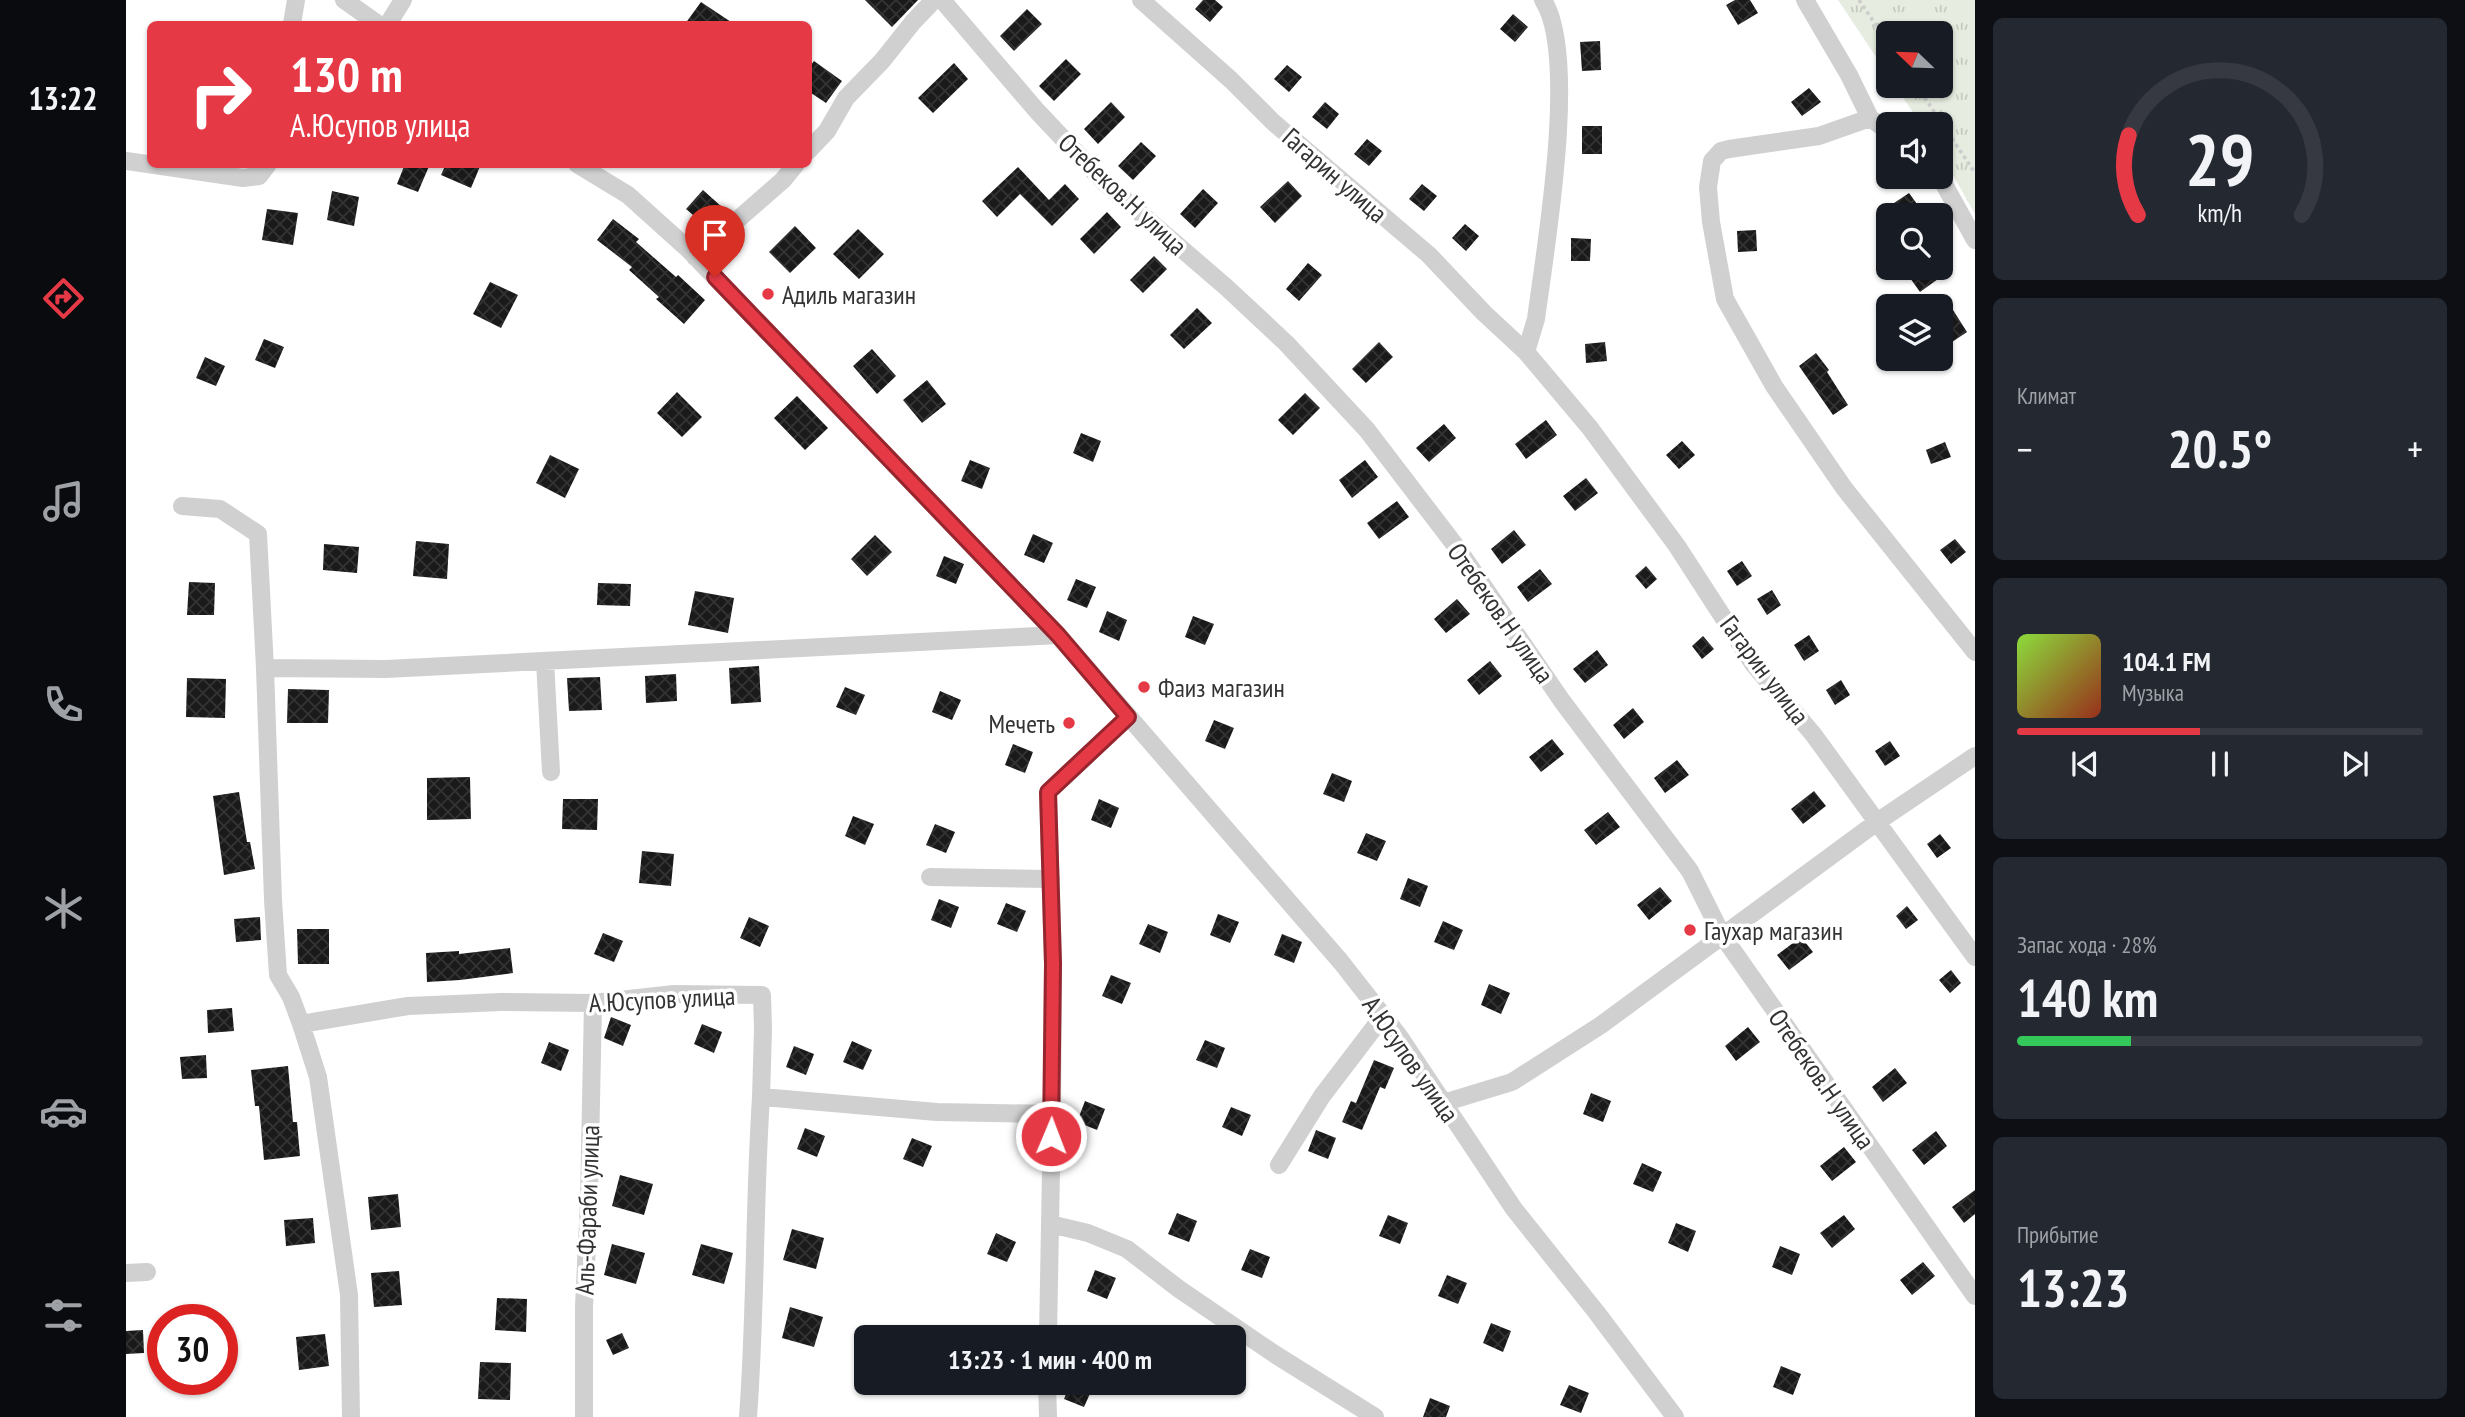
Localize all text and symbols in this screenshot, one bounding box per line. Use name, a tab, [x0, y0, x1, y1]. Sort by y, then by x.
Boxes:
north arrow	[1876, 21, 1953, 98]
map controls	[1876, 21, 1953, 371]
text: 130 m	[290, 42, 403, 106]
icon: right	[175, 49, 266, 140]
text: 13:22	[28, 77, 98, 119]
text: А.Юсупов улица	[290, 104, 470, 146]
text: 29	[2185, 111, 2255, 205]
button: sound	[1876, 112, 1953, 189]
street label: Гагарин улица	[1276, 121, 1394, 229]
street label: Отебеков.Н улица	[1052, 126, 1194, 262]
text: km/h	[2198, 197, 2242, 229]
button: search	[1876, 203, 1953, 280]
pin	[685, 205, 745, 277]
icon: arrive	[696, 216, 734, 254]
icon: directions	[39, 274, 88, 323]
place label: Адиль магазин	[782, 278, 916, 311]
marker: Адиль магазин	[760, 286, 776, 302]
button: layers	[1876, 294, 1953, 371]
text: Климат	[2017, 381, 2076, 410]
text: 20.5°	[2168, 415, 2272, 482]
text: −	[2017, 424, 2033, 473]
text: +	[2407, 424, 2423, 473]
icon: music	[39, 477, 88, 526]
street label: Отебеков.Н улица	[1441, 536, 1561, 690]
street label: Гагарин улица	[1713, 609, 1817, 731]
text: 104.1 FM	[2122, 645, 2211, 678]
place label: Фаиз магазин	[1158, 671, 1285, 704]
text: Музыка	[2122, 678, 2184, 707]
marker: Фаиз магазин	[1136, 679, 1152, 695]
icon: phone	[39, 680, 88, 729]
place label: Мечеть	[989, 707, 1055, 740]
marker: Мечеть	[1061, 715, 1077, 731]
icon: previous	[2066, 745, 2104, 783]
icon: pause	[2201, 745, 2239, 783]
icon: next	[2336, 745, 2374, 783]
icon: climate	[39, 884, 88, 933]
place label: Гаухар магазин	[1704, 914, 1843, 947]
marker: Гаухар магазин	[1682, 922, 1698, 938]
text: Запас хода · 28%	[2017, 930, 2157, 959]
text: 140 km	[2017, 964, 2158, 1031]
street label: А.Юсупов улица	[588, 979, 736, 1019]
street label: А.Юсупов улица	[1355, 990, 1467, 1128]
street label: Отебеков.Н улица	[1762, 1002, 1882, 1156]
icon: car	[39, 1087, 88, 1136]
position arrow	[1014, 1099, 1088, 1173]
street label: Аль-Фараби улица	[568, 1124, 606, 1296]
text: Прибытие	[2017, 1220, 2098, 1249]
text: 13:23	[2017, 1254, 2129, 1321]
icon: filters	[39, 1291, 88, 1340]
speed limit sign: 30	[147, 1304, 238, 1395]
text: 13:23 · 1 мин · 400 m	[948, 1343, 1152, 1376]

